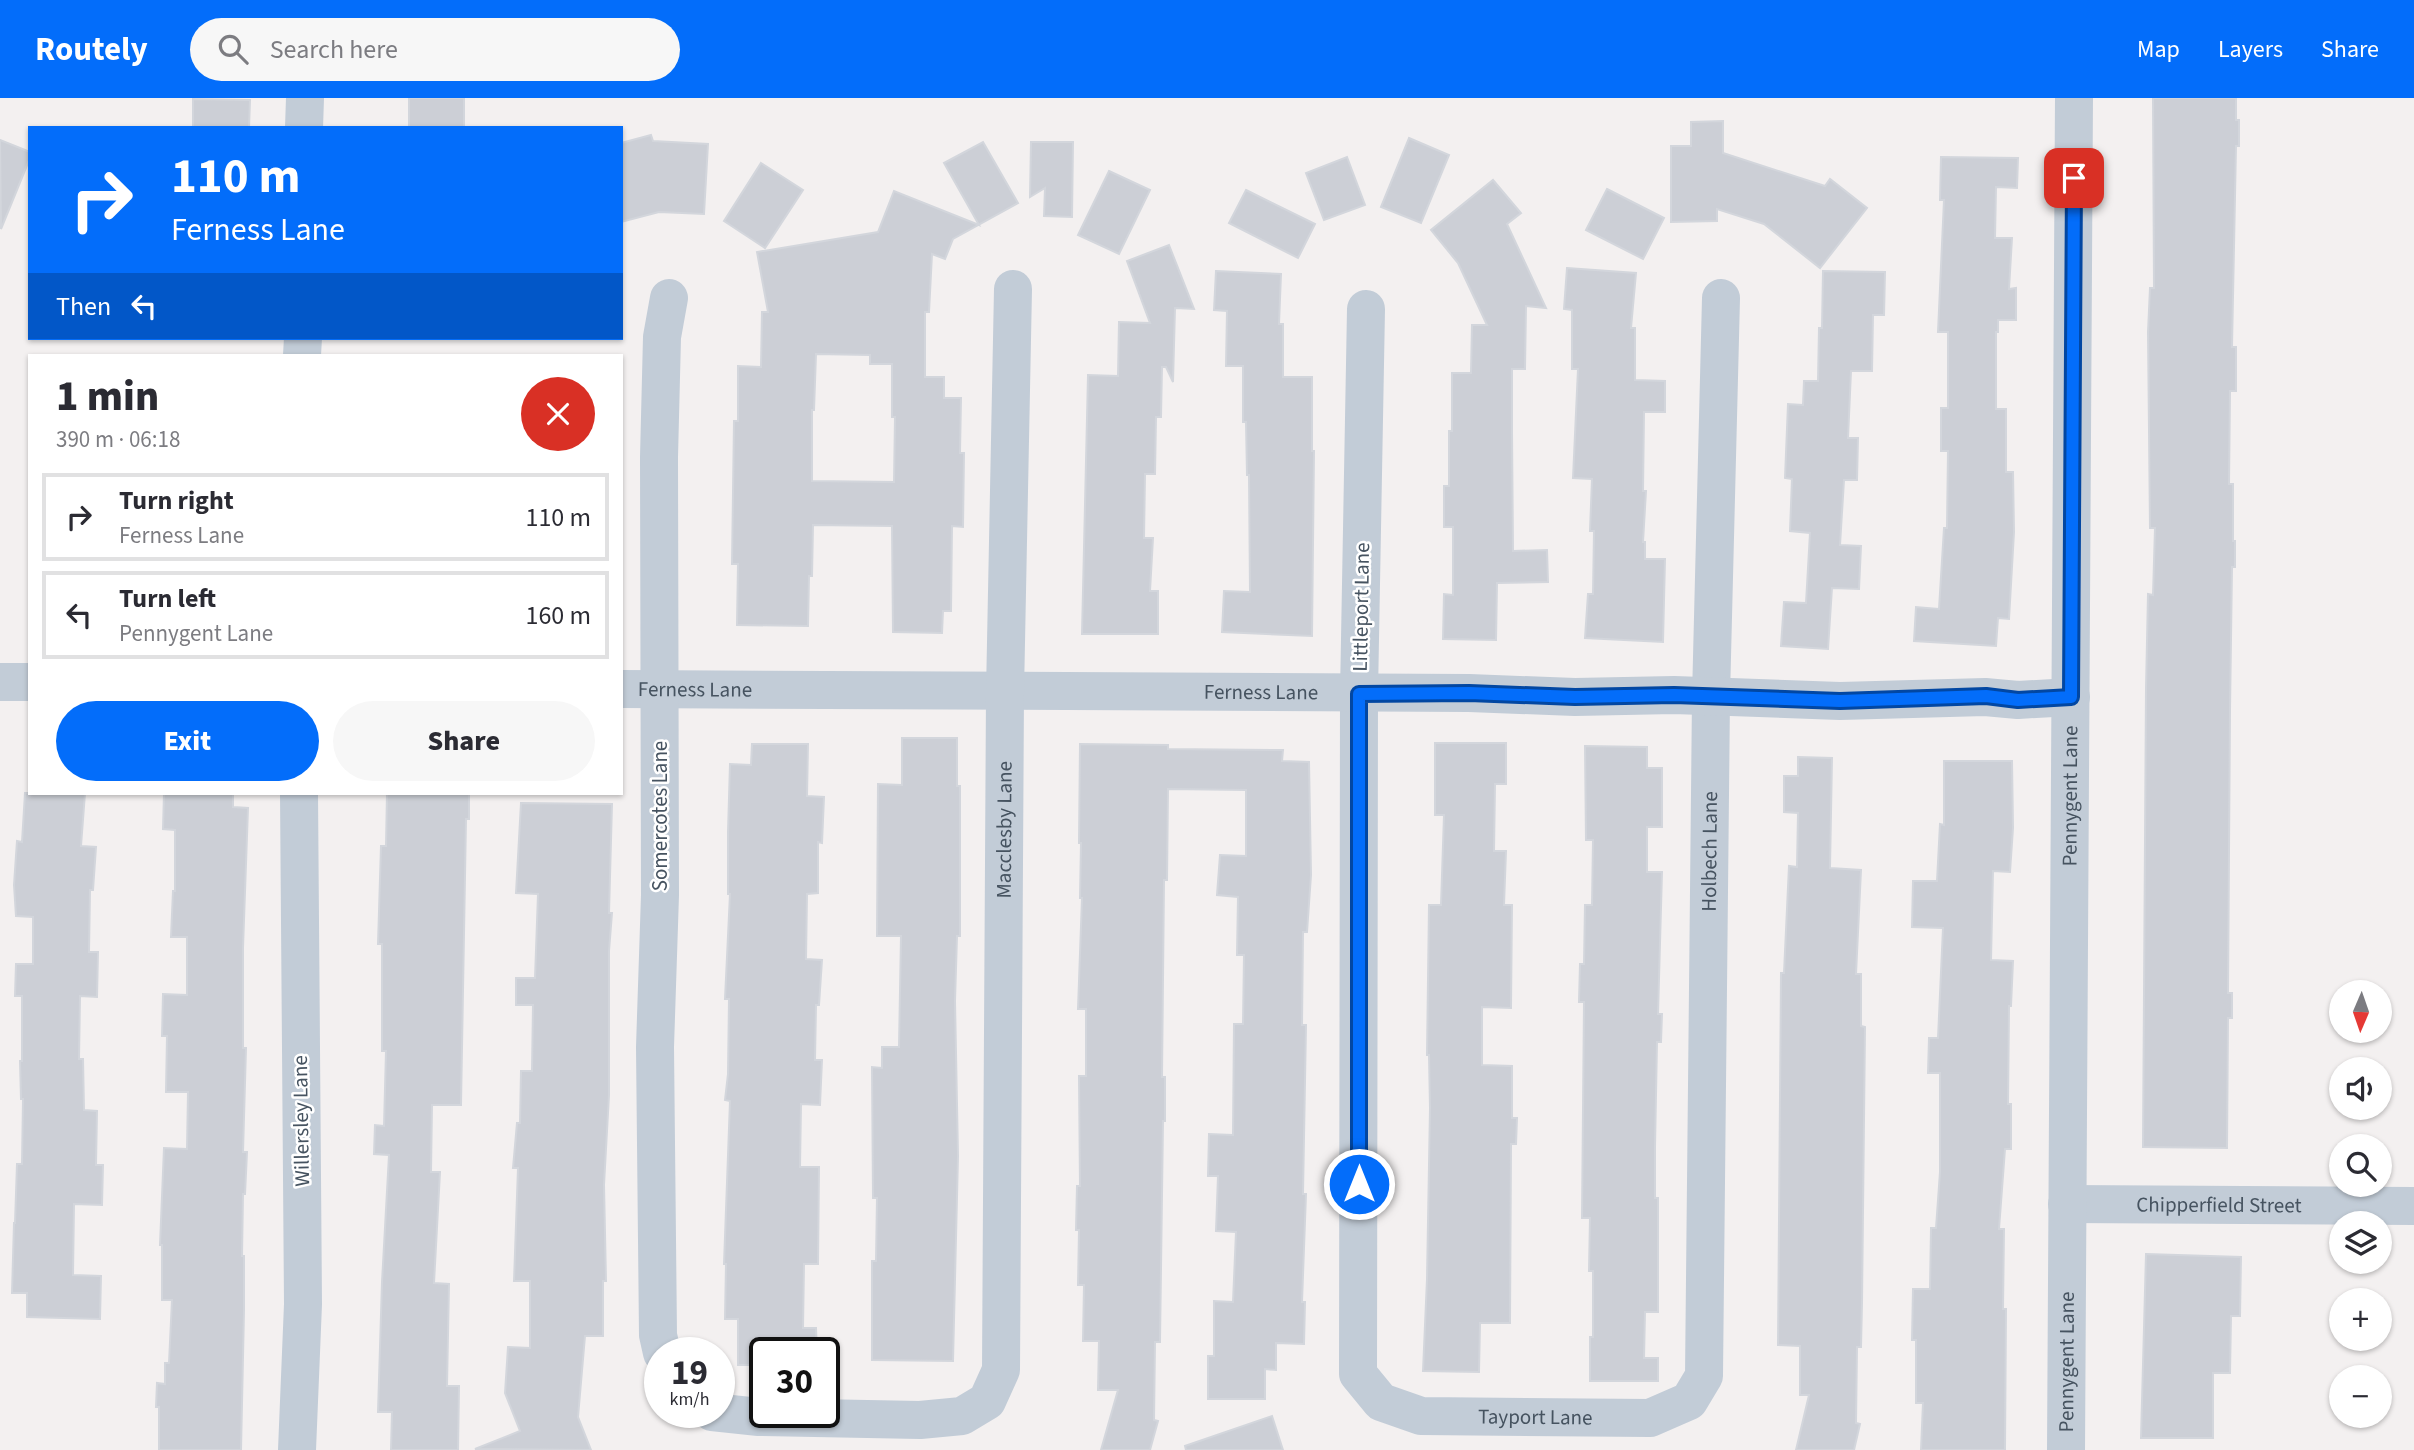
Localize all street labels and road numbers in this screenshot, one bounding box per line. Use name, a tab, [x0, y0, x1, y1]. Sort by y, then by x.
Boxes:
street label: Littleport Lane	[1345, 542, 1377, 672]
street label: Ferness Lane	[638, 674, 752, 705]
street label: Ferness Lane	[1204, 677, 1318, 707]
street label: Pennygent Lane	[2054, 725, 2085, 867]
street label: Somercotes Lane	[645, 741, 675, 891]
street label: Macclesby Lane	[989, 761, 1020, 898]
street label: Holbech Lane	[1694, 791, 1725, 912]
street label: Willersley Lane	[285, 1055, 317, 1187]
street label: Chipperfield Street	[2136, 1189, 2302, 1220]
street label: Pennygent Lane	[2051, 1291, 2082, 1433]
street label: Tayport Lane	[1478, 1401, 1593, 1432]

